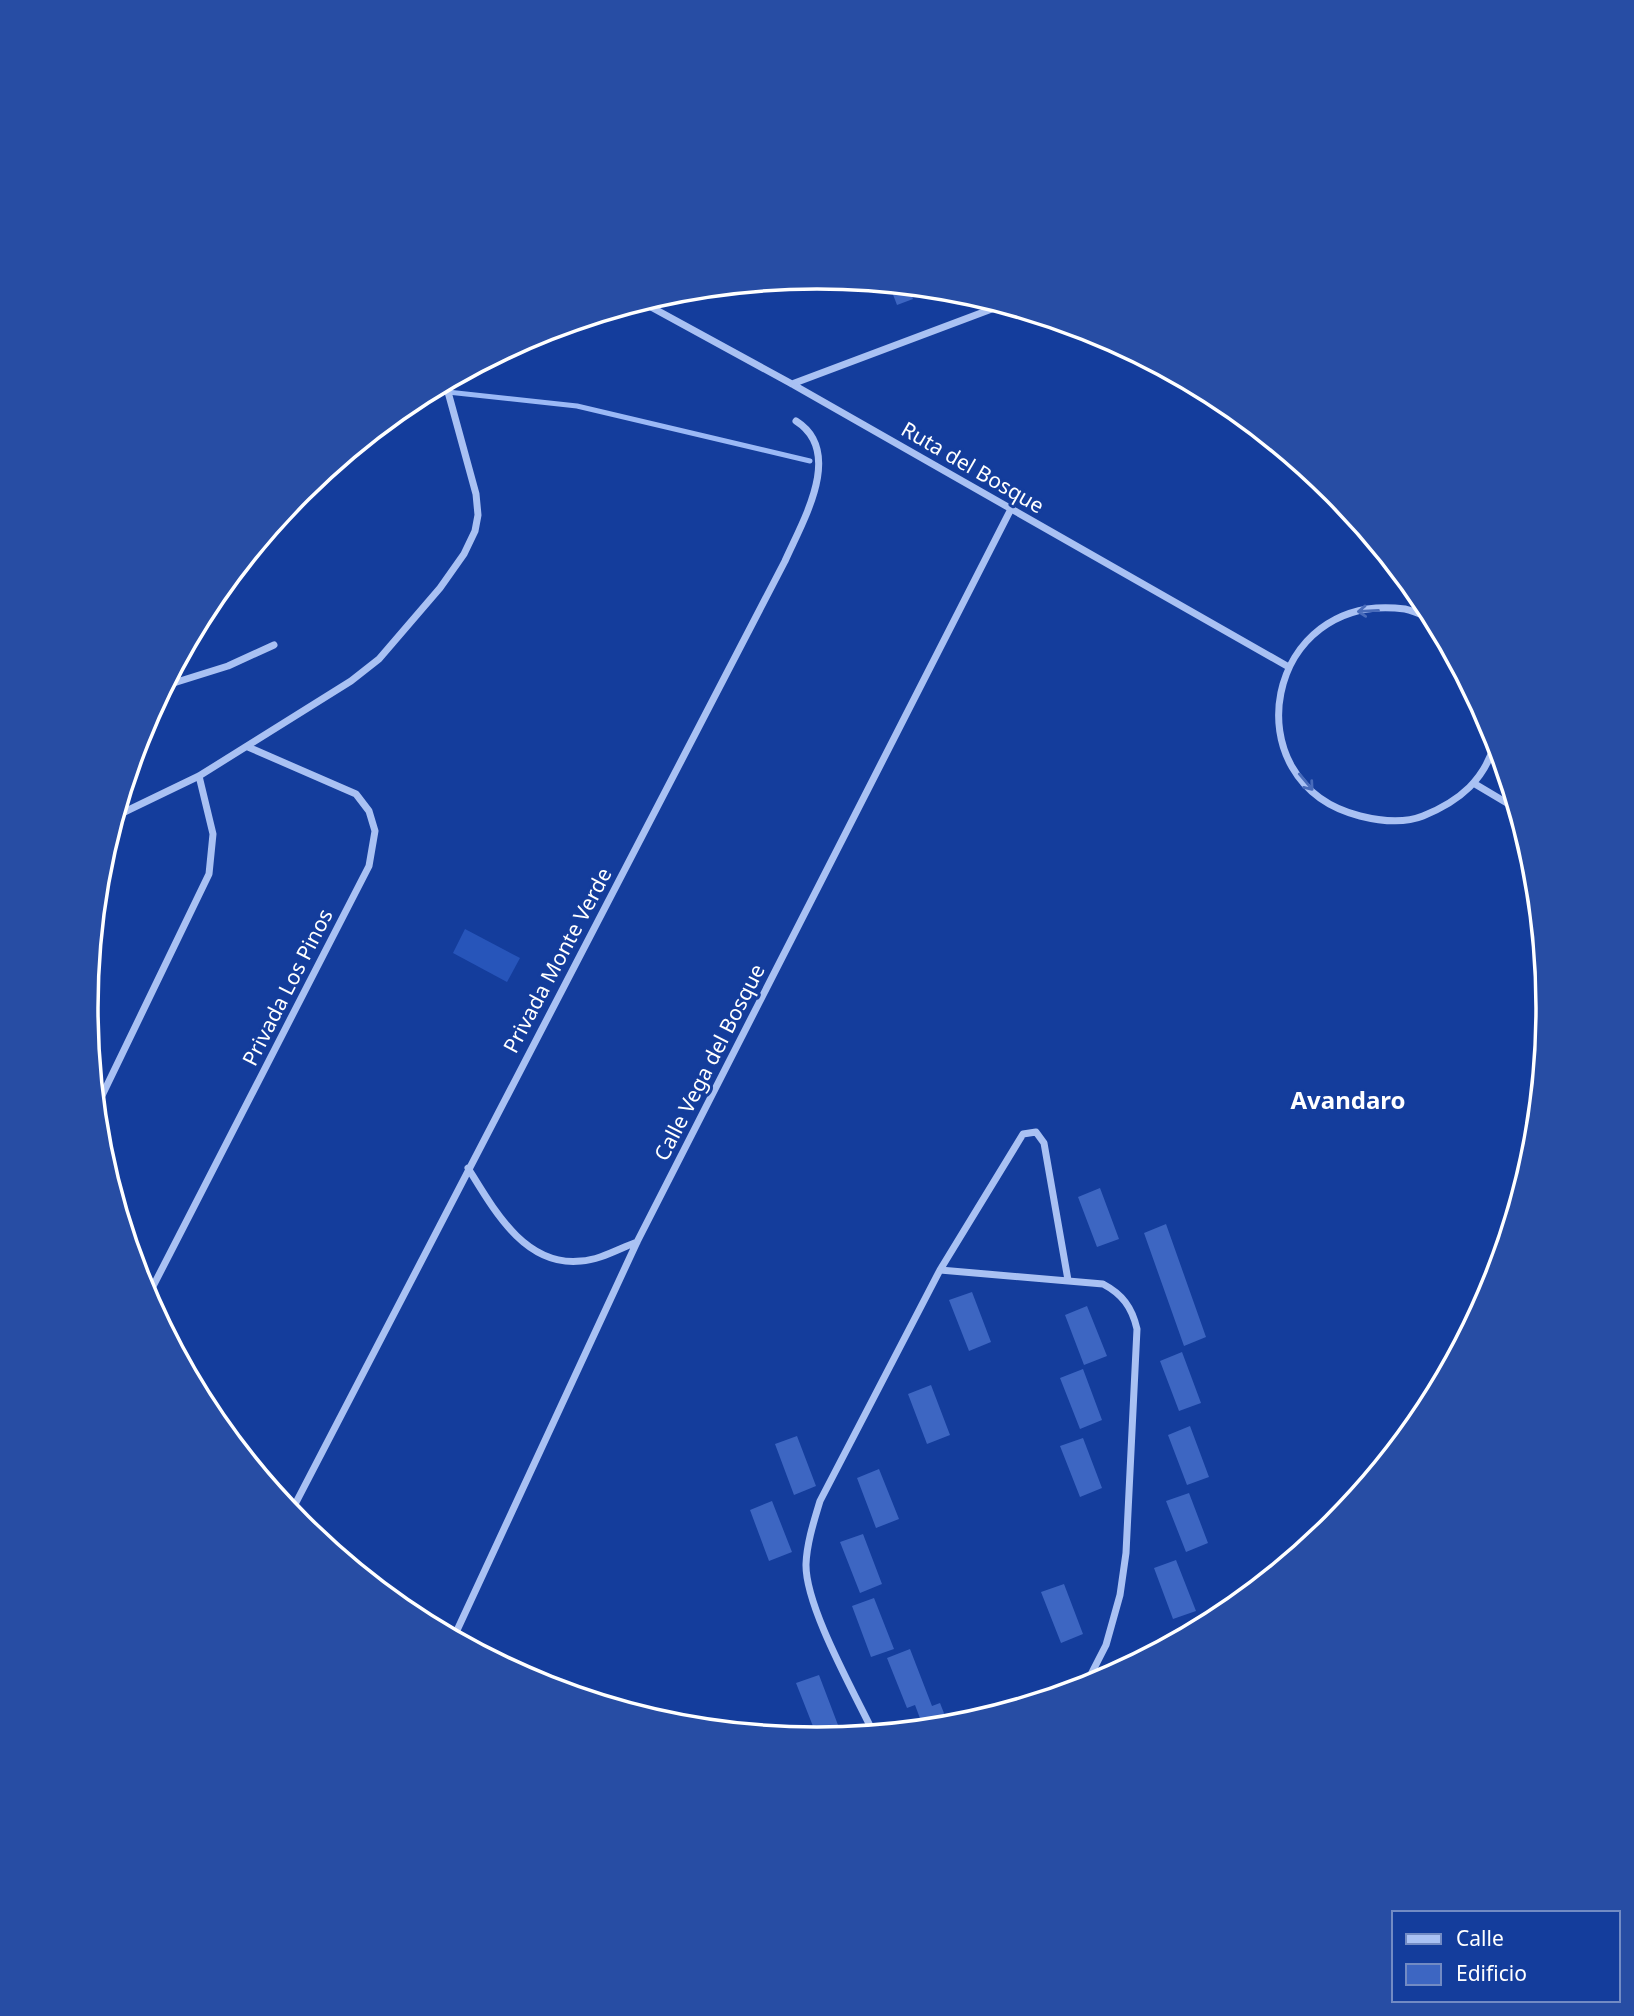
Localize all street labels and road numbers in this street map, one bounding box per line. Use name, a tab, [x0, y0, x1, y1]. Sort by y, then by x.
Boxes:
street label: Ruta del Bosque	[896, 415, 1050, 519]
street label: Privada Monte Verde	[496, 862, 618, 1058]
street label: Privada Los Pinos	[235, 904, 339, 1070]
street label: Calle Vega del Bosque	[647, 959, 771, 1165]

